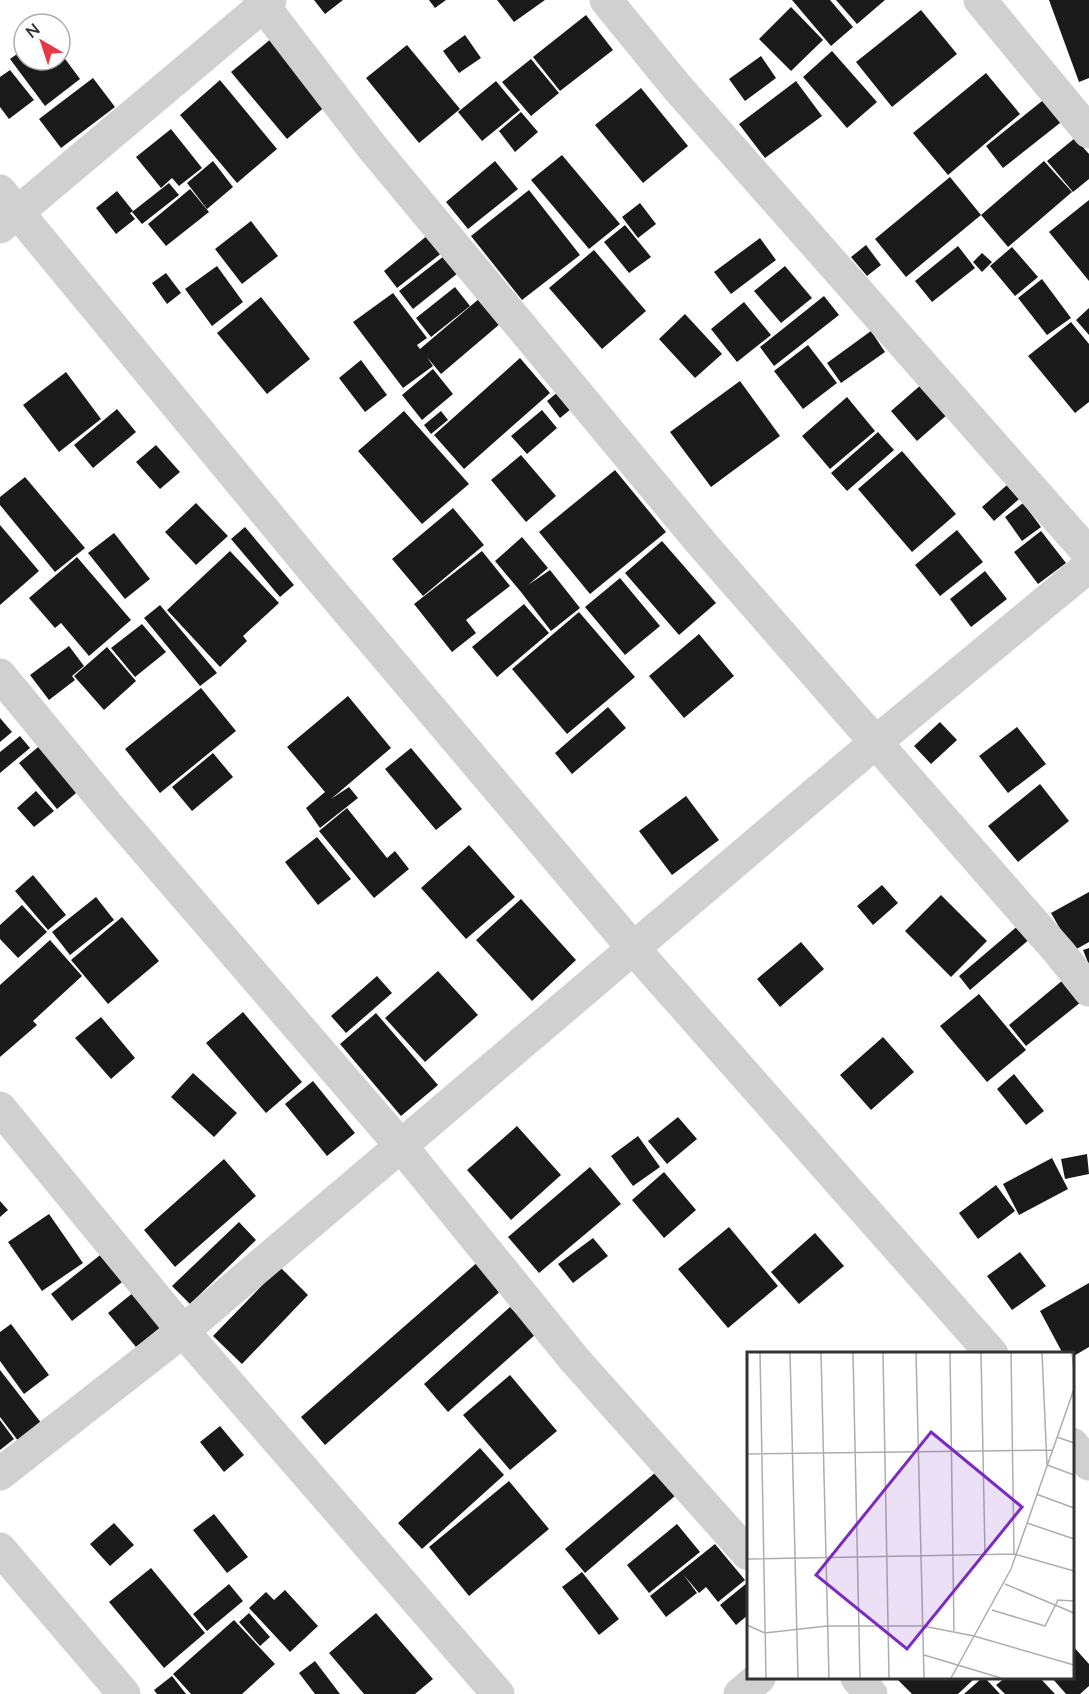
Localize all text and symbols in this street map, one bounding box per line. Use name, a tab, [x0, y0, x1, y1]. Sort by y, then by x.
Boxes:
north arrow	[12, 12, 72, 72]
text: N	[21, 19, 43, 41]
inset map	[747, 1352, 1074, 1679]

